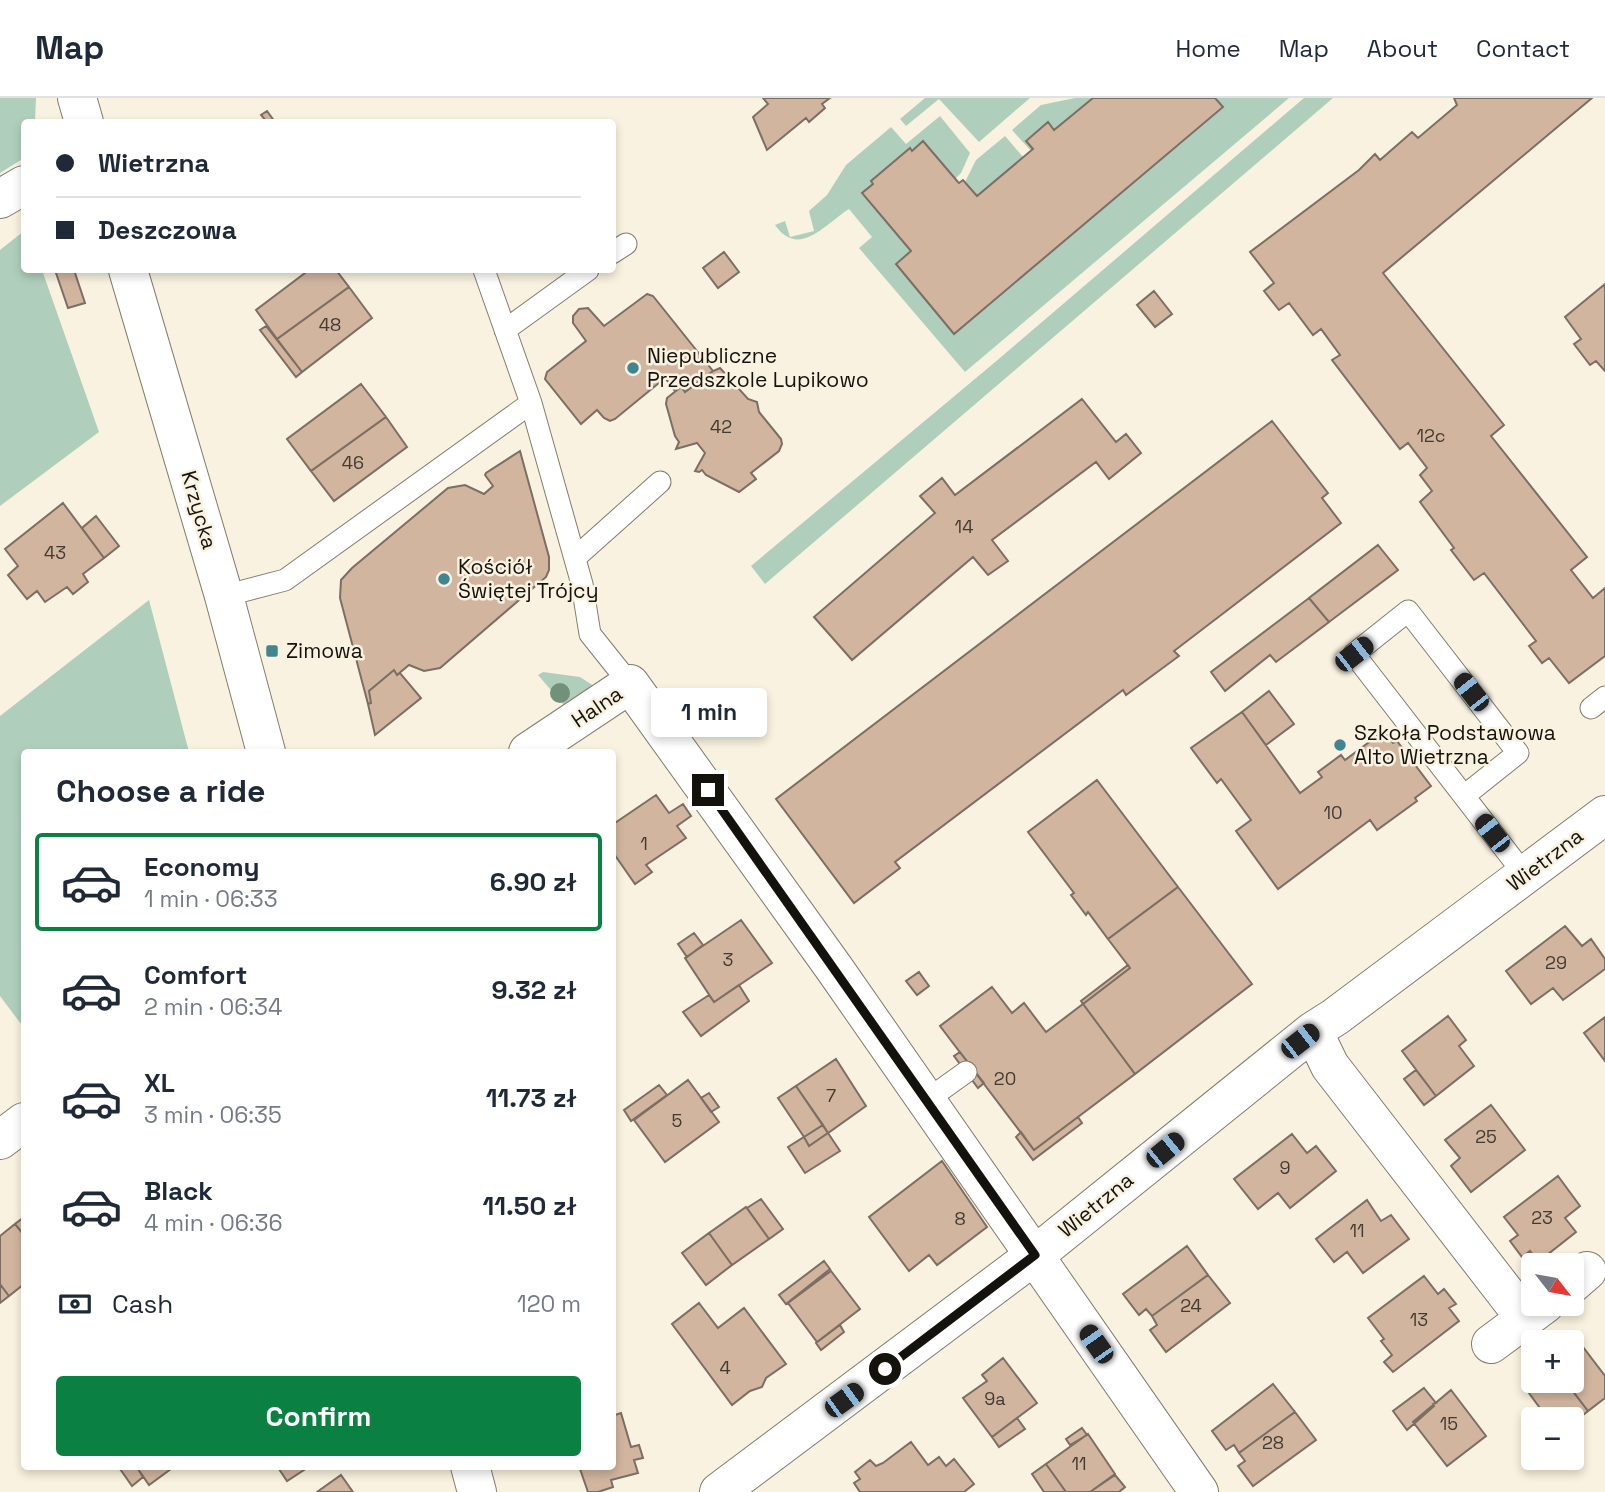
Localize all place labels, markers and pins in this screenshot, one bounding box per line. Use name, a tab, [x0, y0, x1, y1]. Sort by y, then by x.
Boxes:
place label: Niepubliczne Przedszkole Lupikowo	[647, 342, 869, 393]
marker: Niepubliczne Przedszkole Lupikowo	[625, 360, 641, 376]
place label: Kościół Świętej Trójcy	[458, 553, 599, 604]
marker: Kościół Świętej Trójcy	[436, 571, 452, 587]
place label: Zimowa	[286, 637, 363, 664]
marker: Zimowa	[264, 643, 280, 659]
place label: Szkoła Podstawowa Alto Wietrzna	[1354, 719, 1556, 770]
marker: Szkoła Podstawowa Alto Wietrzna	[1332, 737, 1348, 753]

